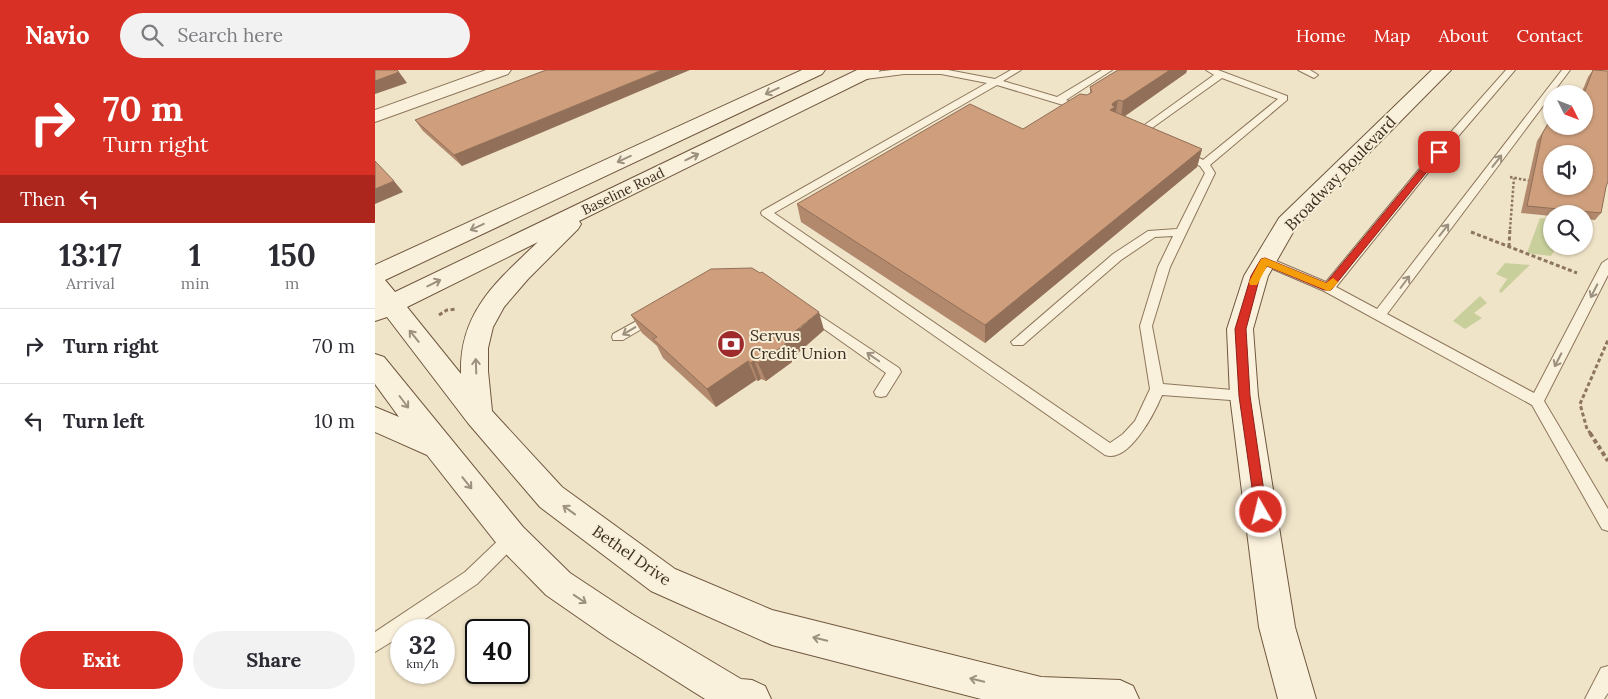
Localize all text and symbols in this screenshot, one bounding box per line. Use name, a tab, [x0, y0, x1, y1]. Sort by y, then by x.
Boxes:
search box	[120, 13, 470, 58]
text: Navio	[25, 20, 90, 51]
icon: search	[138, 21, 166, 49]
text: Search here	[178, 23, 283, 47]
text: Home	[1296, 24, 1346, 47]
text: Map	[1374, 24, 1410, 47]
text: About	[1438, 24, 1488, 47]
text: Contact	[1516, 24, 1583, 47]
north arrow	[1543, 85, 1593, 135]
map controls	[1543, 85, 1593, 255]
text: 70 m	[103, 86, 183, 131]
one-way arrow	[765, 86, 780, 96]
icon: right	[20, 90, 85, 155]
street label: Broadway Boulevard	[1280, 111, 1400, 234]
text: Turn right	[103, 130, 208, 158]
pin	[1418, 131, 1460, 173]
icon: arrive	[1425, 138, 1453, 166]
button: sound	[1543, 145, 1593, 195]
one-way arrow	[684, 152, 699, 161]
one-way arrow	[617, 155, 632, 164]
one-way arrow	[1491, 155, 1502, 168]
street label: Baseline Road	[579, 163, 667, 219]
icon: left	[75, 185, 103, 213]
text: Then	[20, 187, 65, 211]
button: search	[1543, 205, 1593, 255]
one-way arrow	[470, 223, 485, 233]
one-way arrow	[1439, 224, 1450, 237]
text: 13:17	[59, 236, 122, 274]
text: 1	[189, 236, 201, 274]
text: 150	[268, 236, 316, 274]
text: Arrival	[66, 273, 115, 293]
text: min	[181, 273, 209, 293]
text: m	[285, 273, 299, 293]
one-way arrow	[1400, 275, 1410, 289]
one-way arrow	[426, 278, 441, 287]
one-way arrow	[1589, 283, 1598, 298]
place label: Servus Credit Union	[750, 325, 847, 363]
one-way arrow	[623, 326, 637, 336]
bank icon: Servus Credit Union	[716, 329, 746, 359]
one-way arrow	[409, 330, 420, 343]
icon: right	[20, 332, 48, 360]
text: Turn right	[63, 334, 159, 358]
text: 70 m	[312, 334, 355, 358]
one-way arrow	[867, 352, 880, 363]
one-way arrow	[1553, 352, 1562, 367]
one-way arrow	[471, 358, 480, 374]
one-way arrow	[399, 395, 410, 408]
icon: left	[20, 407, 48, 435]
text: Turn left	[63, 409, 144, 433]
text: 10 m	[314, 409, 355, 433]
one-way arrow	[462, 477, 473, 490]
position arrow	[1234, 485, 1286, 537]
one-way arrow	[562, 505, 576, 515]
street label: Bethel Drive	[589, 521, 675, 590]
one-way arrow	[573, 594, 587, 604]
speed limit sign: 40	[465, 619, 530, 684]
text: 32	[409, 629, 436, 661]
button: Exit	[20, 631, 183, 689]
button: Share	[193, 631, 355, 689]
one-way arrow	[812, 634, 828, 644]
text: km/h	[406, 656, 439, 671]
one-way arrow	[970, 675, 986, 684]

